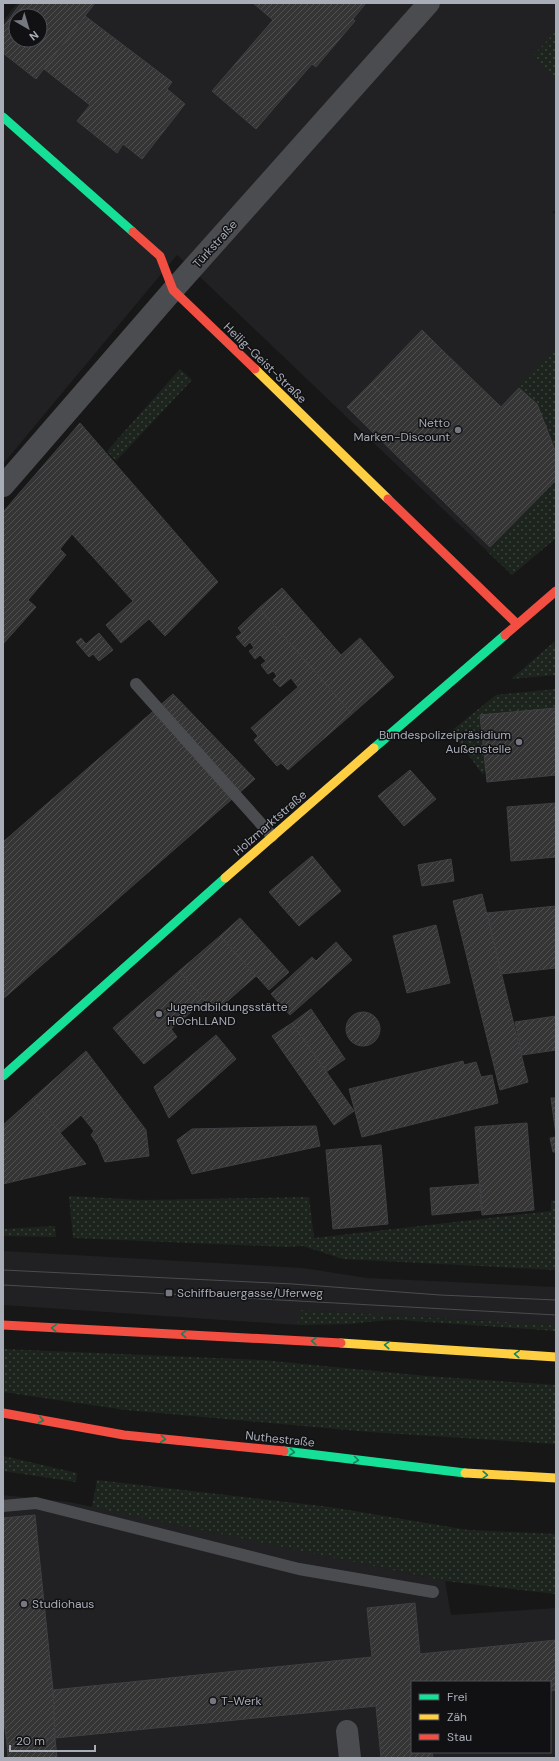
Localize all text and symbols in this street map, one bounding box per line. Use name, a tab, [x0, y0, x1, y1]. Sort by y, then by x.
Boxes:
north arrow	[8, 8, 48, 48]
text: N	[27, 28, 42, 44]
street label: Türkstraße	[189, 217, 241, 271]
street label: Heilig-Geist-Straße	[220, 319, 310, 407]
place label: Netto Marken-Discount	[354, 415, 450, 445]
marker: Netto Marken-Discount	[453, 425, 463, 435]
place label: Bundespolizeipräsidium Außenstelle	[379, 727, 511, 757]
marker: Bundespolizeipräsidium Außenstelle	[514, 737, 524, 747]
street label: Holzmarktstraße	[230, 787, 310, 859]
place label: Jugendbildungsstätte HOchLLAND	[167, 999, 288, 1029]
marker: Jugendbildungsstätte HOchLLAND	[154, 1009, 164, 1019]
place label: Schiffbauergasse/Uferweg	[177, 1285, 323, 1301]
marker: Schiffbauergasse/Uferweg	[164, 1288, 174, 1298]
one-way arrow	[51, 1323, 57, 1332]
one-way arrow	[181, 1330, 187, 1338]
one-way arrow	[311, 1336, 317, 1345]
one-way arrow	[384, 1341, 390, 1350]
one-way arrow	[514, 1349, 520, 1358]
one-way arrow	[38, 1415, 44, 1424]
street label: Nuthestraße	[245, 1427, 316, 1451]
one-way arrow	[160, 1435, 166, 1444]
one-way arrow	[289, 1447, 295, 1456]
one-way arrow	[353, 1455, 359, 1464]
one-way arrow	[482, 1471, 488, 1479]
place label: Studiohaus	[32, 1596, 94, 1612]
marker: Studiohaus	[19, 1599, 29, 1609]
legend	[411, 1681, 551, 1753]
text: Frei	[447, 1689, 467, 1705]
place label: T-Werk	[221, 1693, 261, 1709]
marker: T-Werk	[208, 1696, 218, 1706]
text: Zäh	[447, 1709, 467, 1725]
scale bar	[10, 1727, 95, 1753]
text: Stau	[447, 1729, 472, 1745]
text: 20 m	[16, 1733, 45, 1749]

